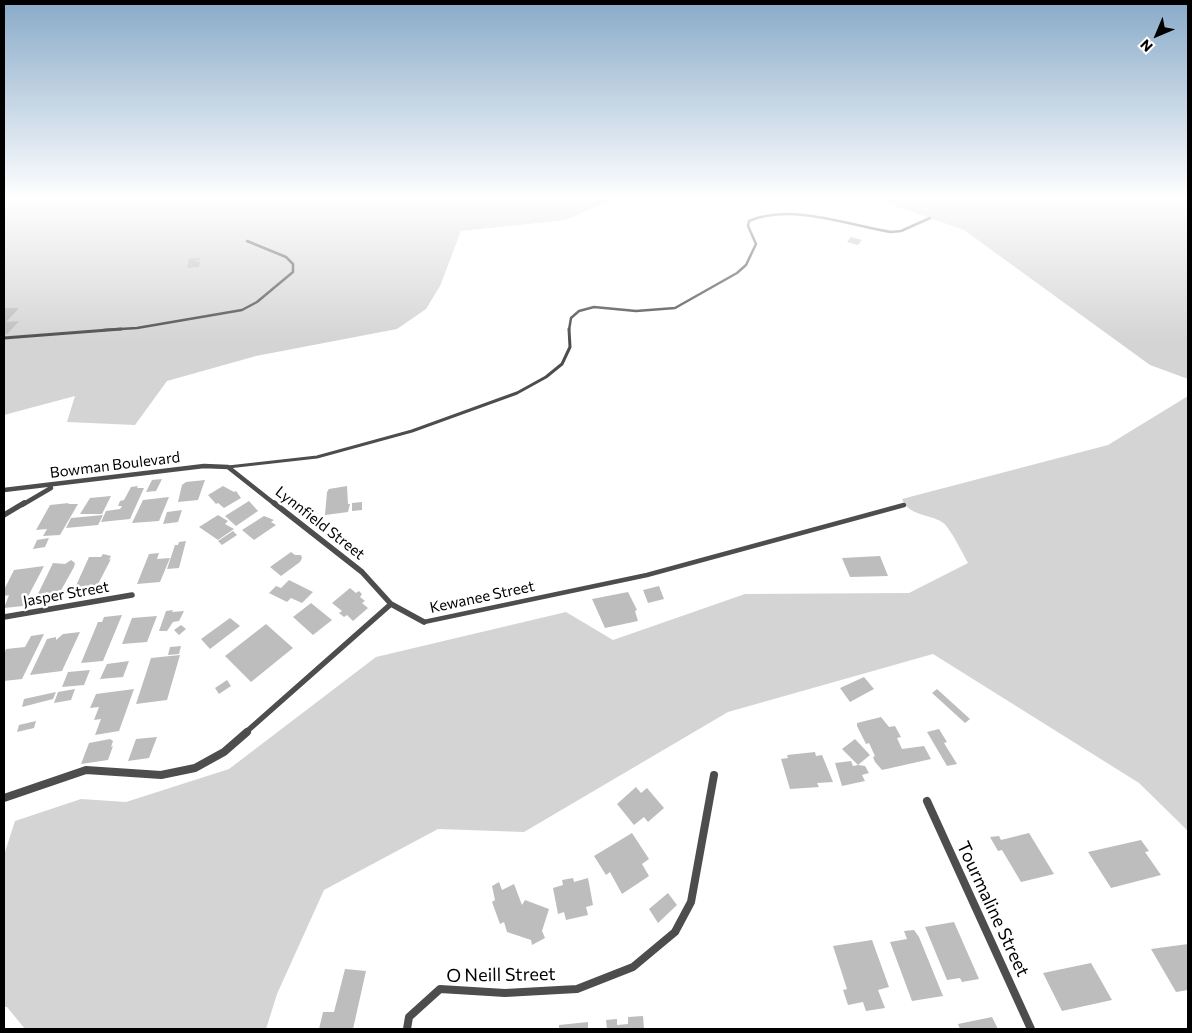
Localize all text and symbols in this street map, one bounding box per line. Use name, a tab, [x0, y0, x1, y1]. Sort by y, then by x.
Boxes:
north arrow	[1132, 10, 1182, 60]
text: N	[1136, 36, 1156, 56]
street label: Bowman Boulevard	[49, 448, 181, 482]
street label: Lynnfield Street	[272, 482, 368, 564]
street label: Kewanee Street	[428, 577, 536, 617]
street label: Jasper Street	[22, 578, 110, 610]
street label: Tourmaline Street	[952, 838, 1034, 980]
street label: O Neill Street	[446, 963, 556, 987]

